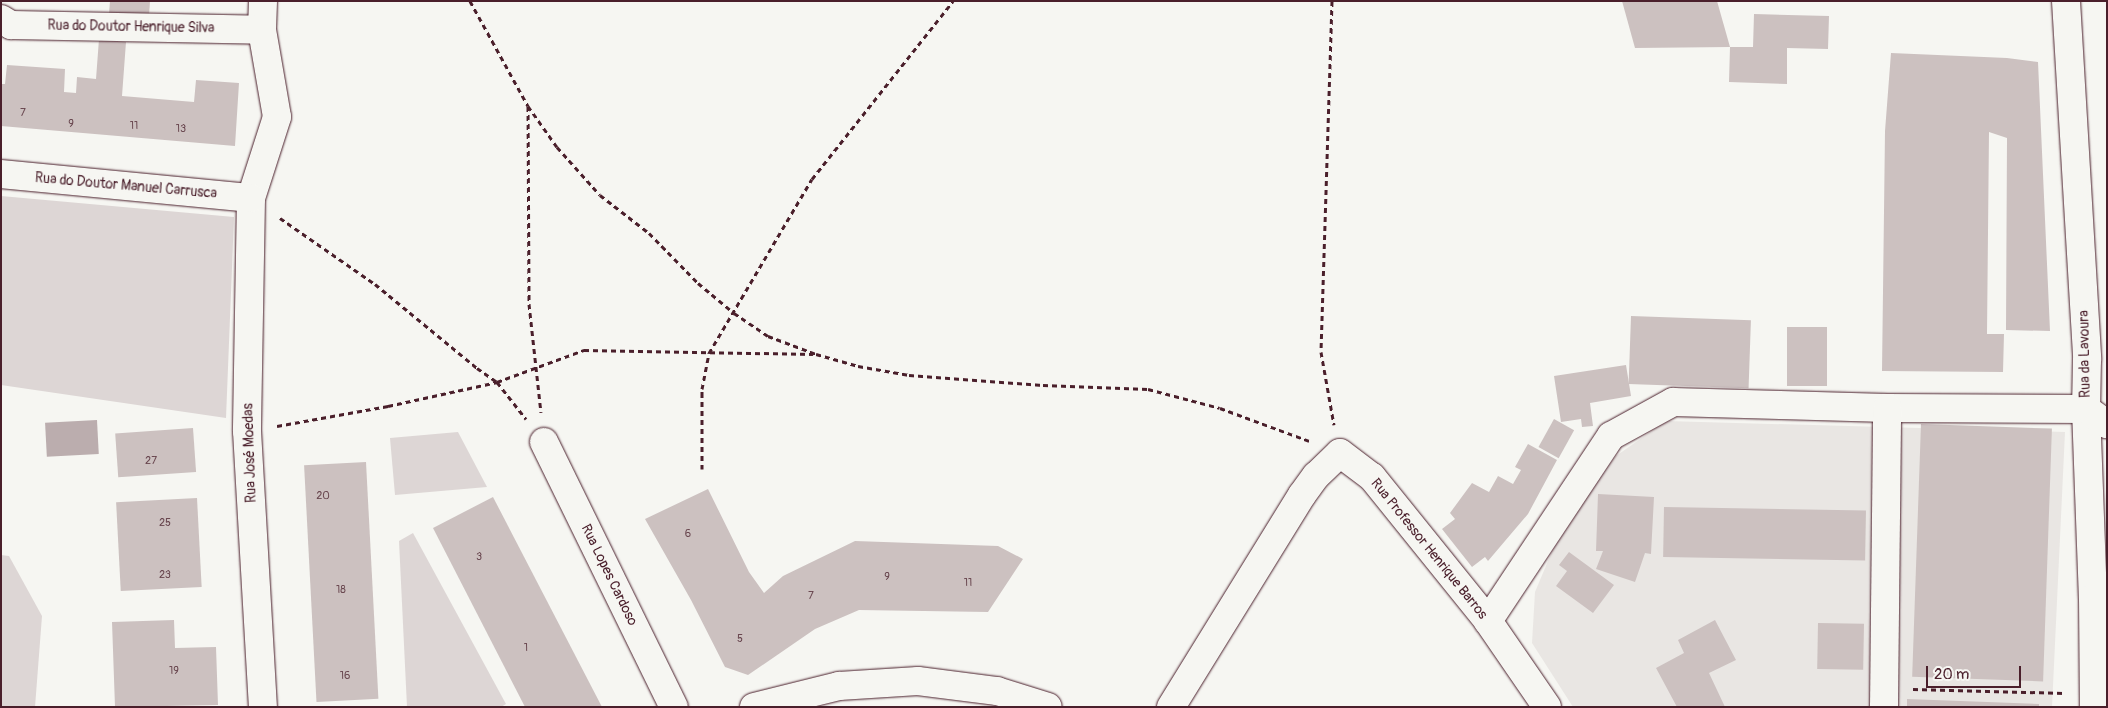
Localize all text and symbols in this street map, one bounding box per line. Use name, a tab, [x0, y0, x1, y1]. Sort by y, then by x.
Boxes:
street label: Rua do Doutor Henrique Silva	[47, 17, 215, 37]
house number: 7	[20, 106, 26, 120]
house number: 9	[68, 117, 74, 131]
house number: 11	[130, 119, 138, 133]
house number: 13	[176, 122, 186, 136]
street label: Rua do Doutor Manuel Carrusca	[34, 170, 218, 202]
street label: Rua da Lavoura	[2076, 310, 2094, 398]
street label: Rua José Moedas	[240, 403, 260, 503]
house number: 27	[145, 454, 157, 468]
street label: Rua Professor Henrique Barros	[1367, 475, 1491, 623]
house number: 20	[316, 489, 330, 503]
house number: 25	[159, 516, 171, 530]
street label: Rua Lopes Cardoso	[577, 522, 641, 628]
house number: 6	[685, 527, 691, 541]
house number: 3	[476, 550, 482, 564]
house number: 23	[159, 568, 171, 582]
house number: 9	[884, 570, 890, 584]
house number: 11	[964, 576, 972, 590]
house number: 18	[336, 583, 346, 597]
house number: 7	[808, 589, 814, 603]
house number: 5	[737, 632, 743, 646]
house number: 1	[524, 641, 528, 655]
scale bar	[1928, 656, 2023, 688]
house number: 19	[169, 664, 179, 678]
text: 20 m	[1934, 665, 1969, 684]
house number: 16	[340, 669, 350, 683]

